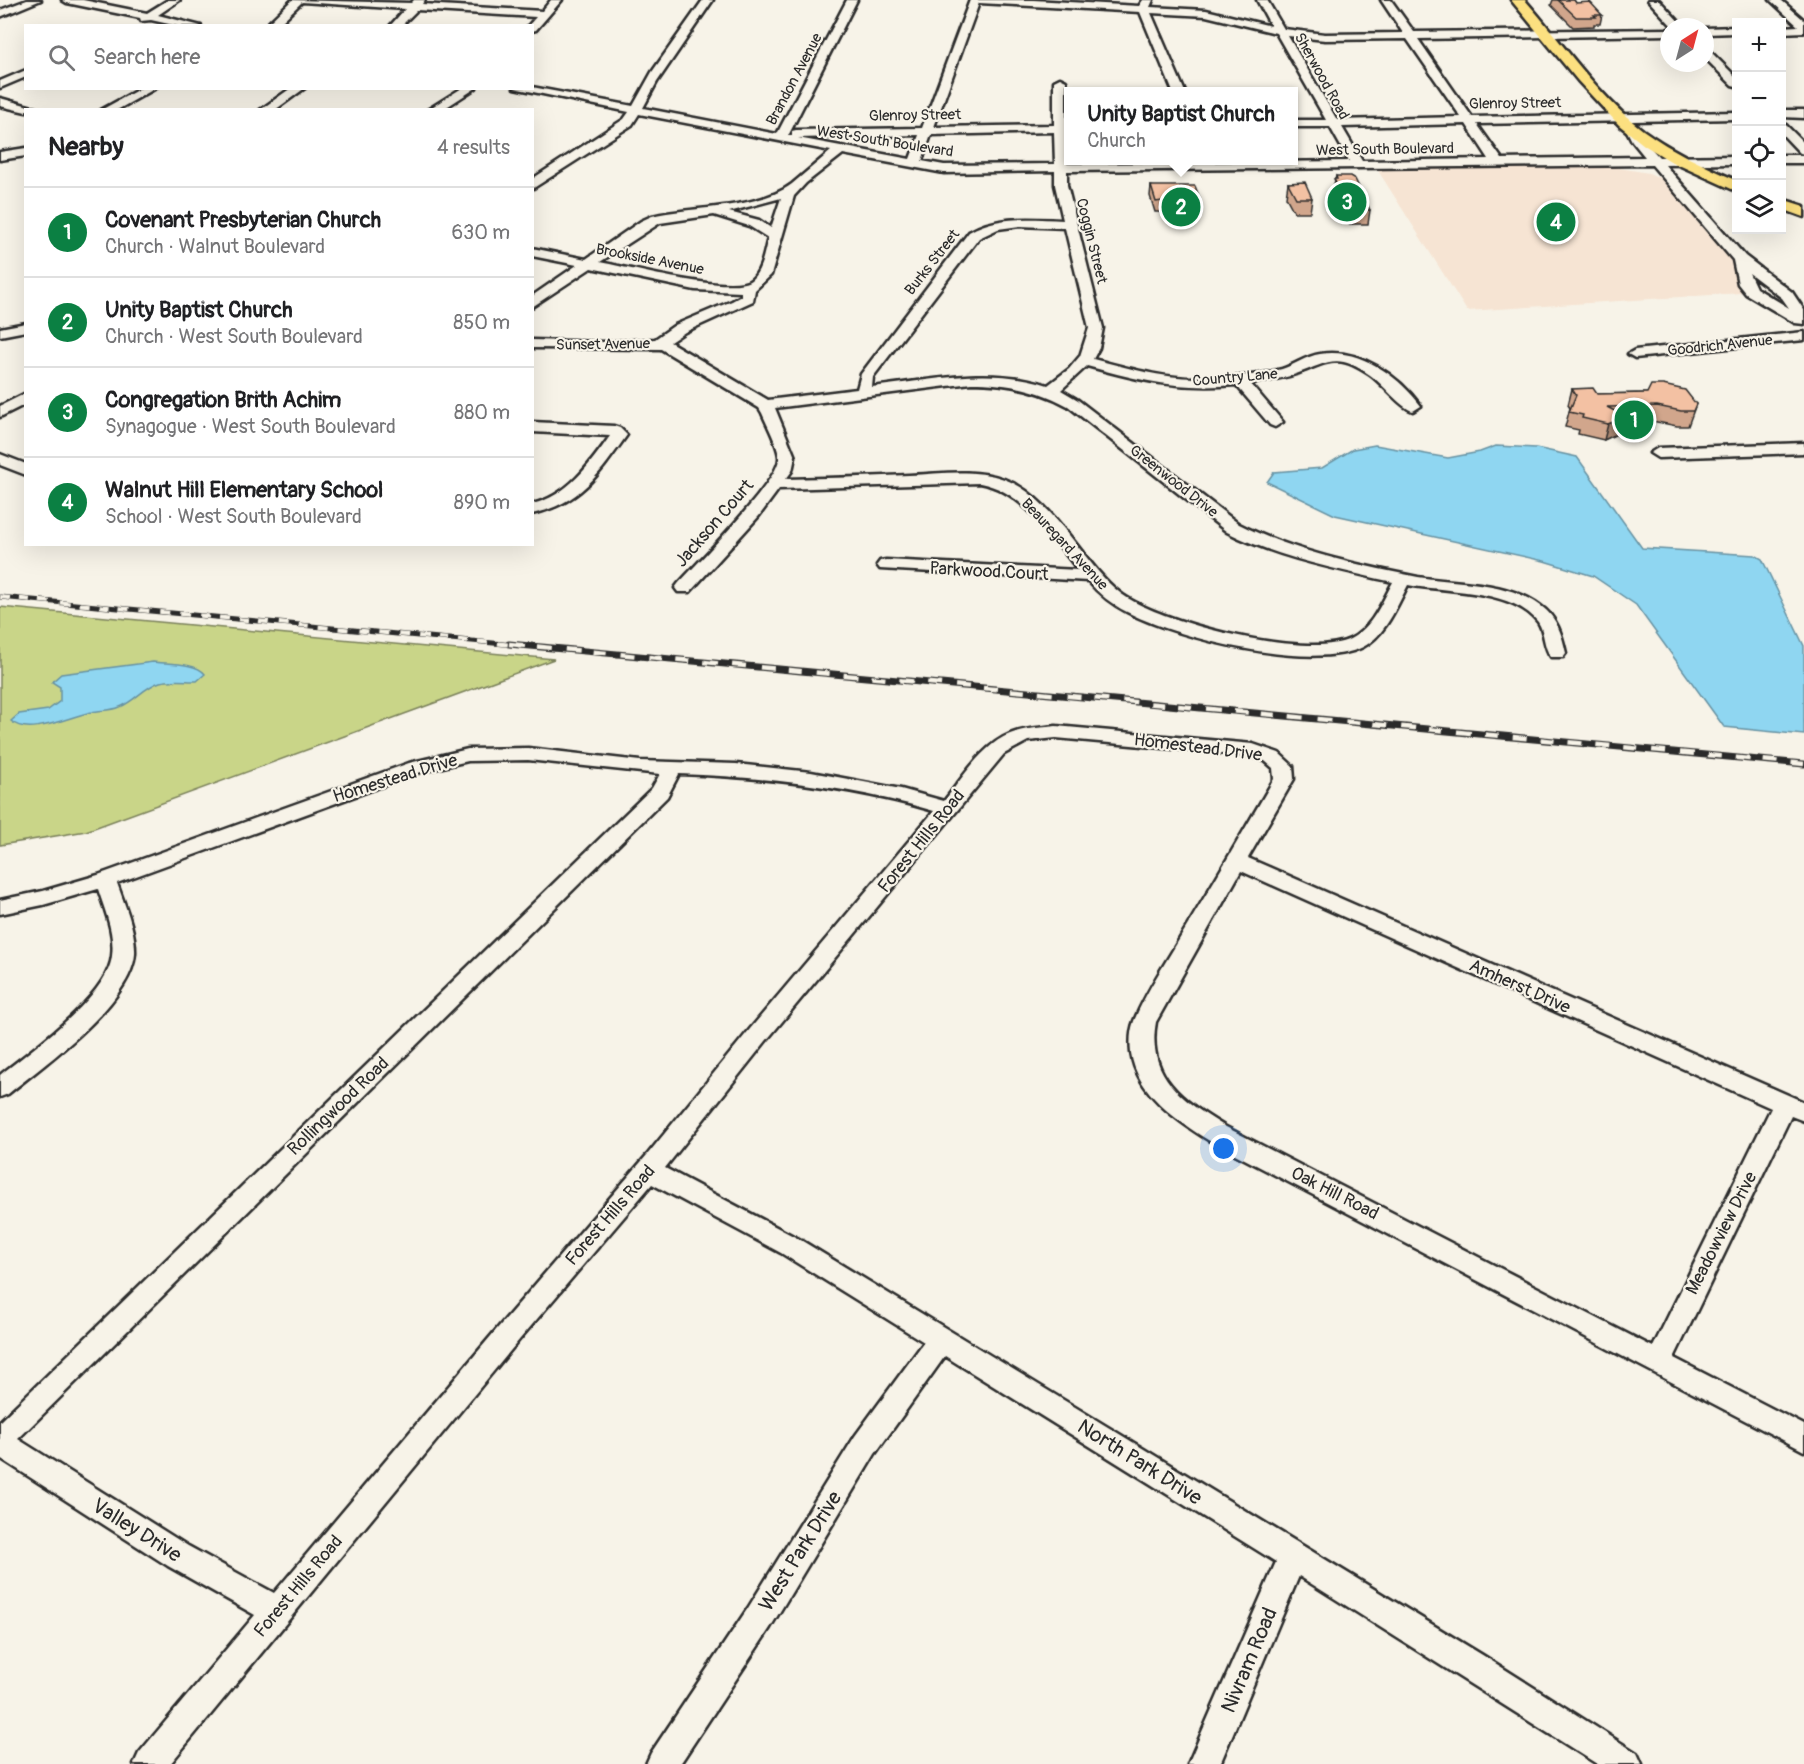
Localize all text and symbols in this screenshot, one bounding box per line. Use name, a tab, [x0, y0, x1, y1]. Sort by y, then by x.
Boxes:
north arrow	[1660, 18, 1714, 72]
map controls	[1732, 18, 1786, 234]
button: +	[1732, 18, 1786, 72]
search box	[24, 24, 534, 90]
street label: Brandon Avenue	[762, 29, 827, 129]
street label: Sherwood Road	[1290, 29, 1353, 123]
icon: search	[45, 41, 78, 74]
text: Search here	[93, 43, 200, 71]
button: −	[1732, 72, 1786, 126]
popup	[1064, 87, 1298, 165]
street label: Glenroy Street	[1469, 93, 1562, 114]
text: Unity Baptist Church	[1087, 100, 1275, 128]
street label: Glenroy Street	[869, 105, 962, 126]
street label: West South Boulevard	[815, 121, 955, 162]
button: locate	[1732, 126, 1786, 180]
text: Church	[1087, 128, 1146, 153]
text: Nearby	[48, 131, 124, 163]
text: 4 results	[437, 135, 510, 160]
street label: West South Boulevard	[1316, 139, 1454, 160]
pin: 3	[1328, 180, 1366, 224]
button: layers	[1732, 180, 1786, 234]
pin: 2	[1162, 184, 1200, 230]
street label: Coggin Street	[1072, 196, 1112, 287]
pin: 4	[1536, 200, 1576, 244]
text: Covenant Presbyterian Church	[105, 206, 381, 234]
text: 1	[64, 220, 71, 245]
text: 630 m	[451, 220, 510, 245]
street label: Burks Street	[901, 225, 965, 299]
text: Church · Walnut Boulevard	[105, 234, 325, 259]
street label: Brookside Avenue	[594, 240, 706, 279]
text: Unity Baptist Church	[105, 296, 293, 324]
text: 2	[62, 310, 73, 335]
text: 850 m	[453, 310, 510, 335]
text: Church · West South Boulevard	[105, 324, 363, 349]
street label: Goodrich Avenue	[1667, 330, 1774, 360]
street label: Sunset Avenue	[556, 334, 651, 355]
street label: Country Lane	[1192, 364, 1279, 391]
text: Congregation Brith Achim	[105, 386, 341, 414]
pin: 1	[1614, 398, 1654, 442]
text: 3	[62, 400, 73, 425]
text: 880 m	[454, 400, 510, 425]
text: Synagogue · West South Boulevard	[105, 414, 396, 439]
street label: Greenwood Drive	[1126, 441, 1222, 522]
street label: Jackson Court	[670, 474, 759, 572]
text: Walnut Hill Elementary School	[105, 476, 383, 504]
text: 4	[62, 490, 73, 515]
text: 890 m	[454, 490, 510, 515]
street label: Beauregard Avenue	[1017, 494, 1113, 595]
text: School · West South Boulevard	[105, 504, 362, 529]
street label: Parkwood Court	[929, 557, 1050, 586]
street label: Homestead Drive	[1132, 728, 1264, 767]
street label: Homestead Drive	[330, 749, 460, 808]
street label: Forest Hills Road	[873, 785, 970, 898]
street label: Amherst Drive	[1465, 954, 1574, 1019]
street label: Rollingwood Road	[283, 1052, 394, 1161]
your location	[1209, 1134, 1238, 1163]
street label: Forest Hills Road	[560, 1160, 660, 1270]
street label: Oak Hill Road	[1287, 1162, 1383, 1225]
street label: Meadowview Drive	[1681, 1168, 1762, 1299]
street label: North Park Drive	[1072, 1413, 1208, 1512]
street label: West Park Drive	[753, 1486, 848, 1616]
street label: Valley Drive	[87, 1492, 187, 1569]
street label: Forest Hills Road	[249, 1531, 348, 1642]
street label: Nivram Road	[1215, 1603, 1284, 1717]

